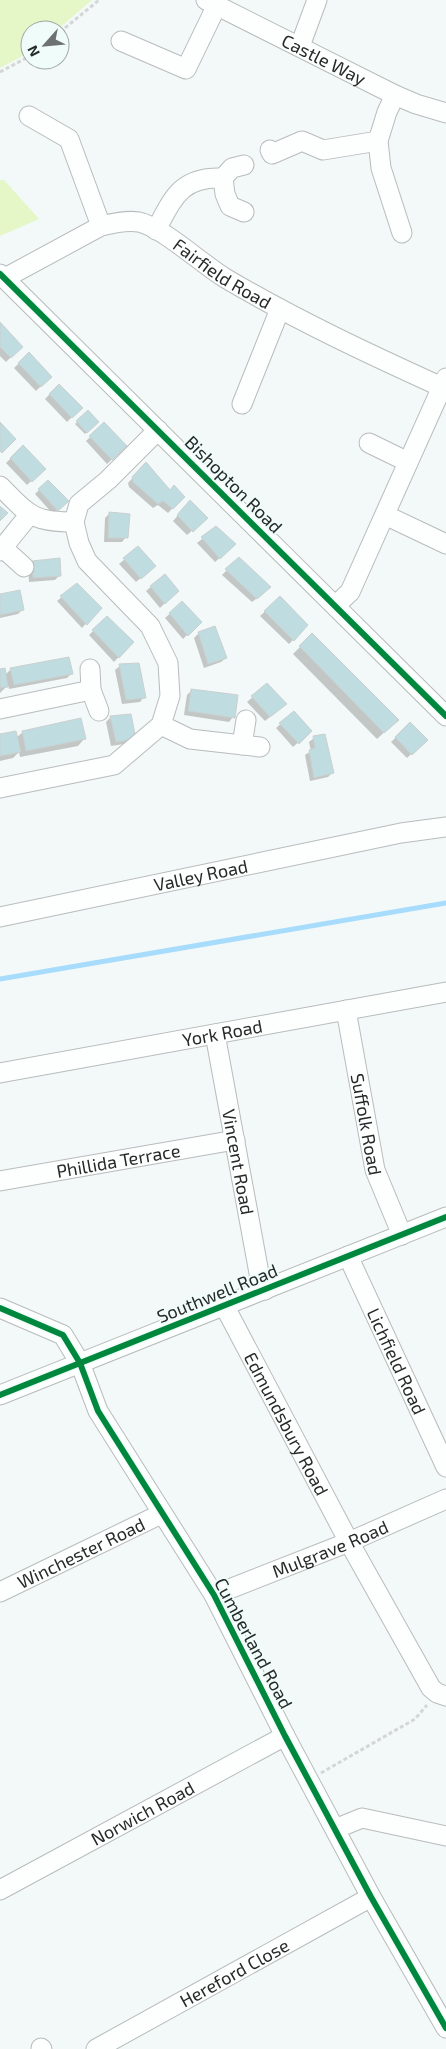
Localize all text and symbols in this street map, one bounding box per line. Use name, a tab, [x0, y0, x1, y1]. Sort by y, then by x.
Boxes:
north arrow	[20, 20, 70, 70]
street label: Castle Way	[278, 29, 370, 90]
text: N	[23, 43, 43, 59]
street label: Fairfield Road	[169, 233, 275, 313]
street label: Bishopton Road	[181, 431, 287, 537]
street label: Valley Road	[152, 854, 250, 896]
street label: York Road	[181, 1015, 264, 1051]
street label: Suffolk Road	[347, 1071, 387, 1177]
street label: Vincent Road	[218, 1107, 259, 1217]
street label: Phillida Terrace	[55, 1139, 182, 1182]
street label: Southwell Road	[154, 1259, 280, 1327]
street label: Lichfield Road	[363, 1305, 431, 1418]
street label: Edmundsbury Road	[240, 1348, 333, 1499]
street label: Winchester Road	[14, 1513, 148, 1593]
street label: Mulgrave Road	[269, 1515, 391, 1582]
street label: Cumberland Road	[210, 1574, 298, 1712]
street label: Norwich Road	[87, 1776, 198, 1850]
street label: Hereford Close	[176, 1934, 293, 2012]

